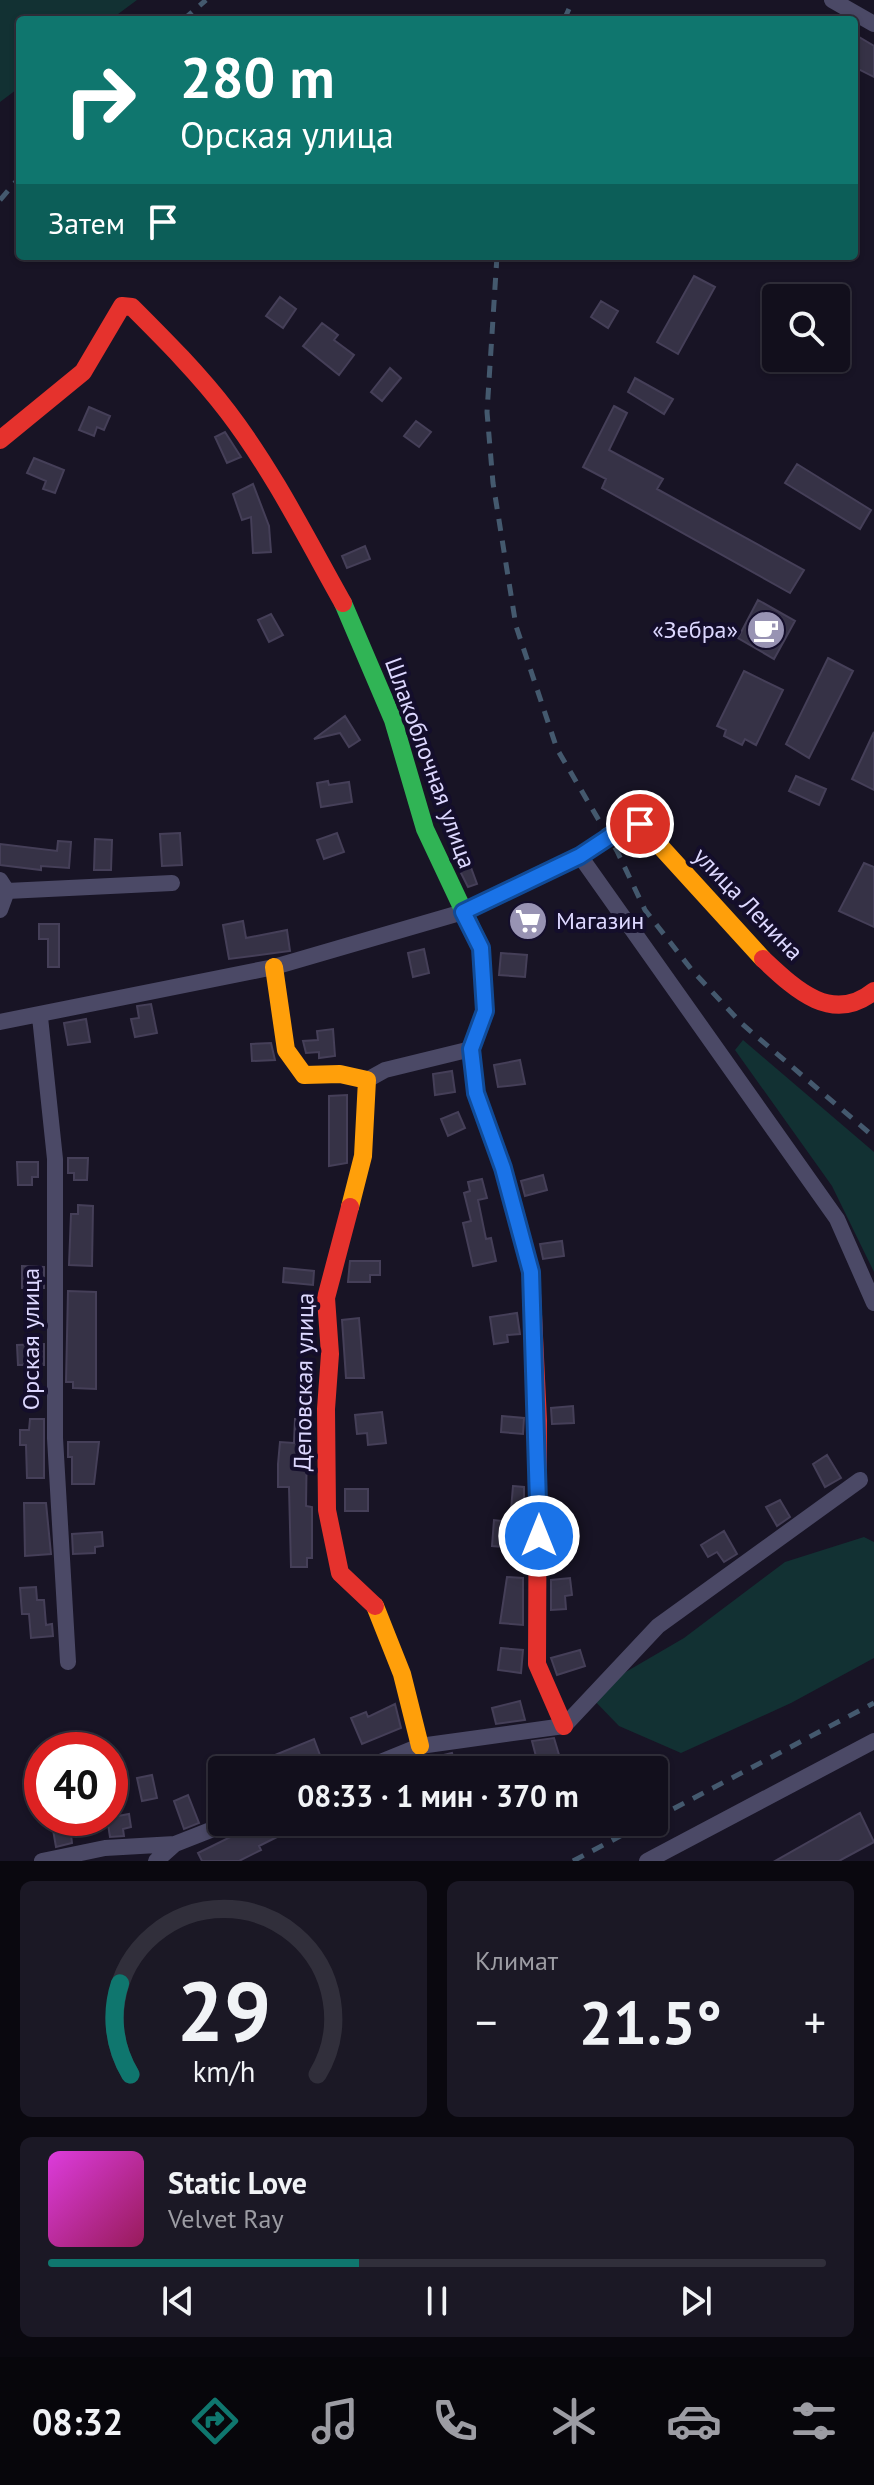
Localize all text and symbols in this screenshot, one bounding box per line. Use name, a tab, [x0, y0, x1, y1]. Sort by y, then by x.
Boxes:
text: 280 m	[180, 41, 335, 113]
icon: right	[48, 48, 152, 152]
text: Орская улица	[180, 111, 394, 158]
icon: arrive	[141, 200, 185, 244]
text: Затем	[48, 203, 125, 242]
map controls	[762, 284, 850, 372]
button: search	[762, 284, 850, 372]
cafe icon: «Зебра»	[745, 609, 787, 651]
place label: «Зебра»	[652, 614, 738, 645]
street label: Шлакоблочная улица	[378, 653, 483, 873]
pin	[606, 790, 674, 858]
icon: arrive	[618, 802, 662, 846]
street label: улица Ленина	[687, 841, 810, 967]
supermarket icon: Магазин	[507, 900, 549, 942]
place label: Магазин	[556, 905, 644, 936]
street label: Орская улица	[15, 1268, 46, 1410]
street label: Деповская улица	[286, 1292, 321, 1471]
position arrow	[497, 1494, 581, 1578]
speed limit sign: 40	[24, 1732, 128, 1836]
text: 08:33 · 1 мин · 370 m	[297, 1776, 579, 1815]
text: Климат	[475, 1944, 558, 1977]
text: 29	[176, 1956, 271, 2064]
text: 21.5°	[579, 1983, 722, 2061]
text: −	[475, 1993, 497, 2050]
text: +	[804, 1993, 826, 2050]
text: km/h	[192, 2053, 255, 2090]
text: Static Love	[168, 2163, 307, 2202]
text: Velvet Ray	[168, 2202, 284, 2235]
icon: previous	[156, 2279, 200, 2323]
icon: pause	[415, 2279, 459, 2323]
icon: next	[674, 2279, 718, 2323]
icon: directions	[187, 2393, 243, 2449]
icon: music	[307, 2393, 363, 2449]
icon: phone	[427, 2393, 483, 2449]
icon: climate	[546, 2393, 602, 2449]
icon: car	[666, 2393, 722, 2449]
icon: filters	[786, 2393, 842, 2449]
text: 08:32	[32, 2398, 123, 2445]

